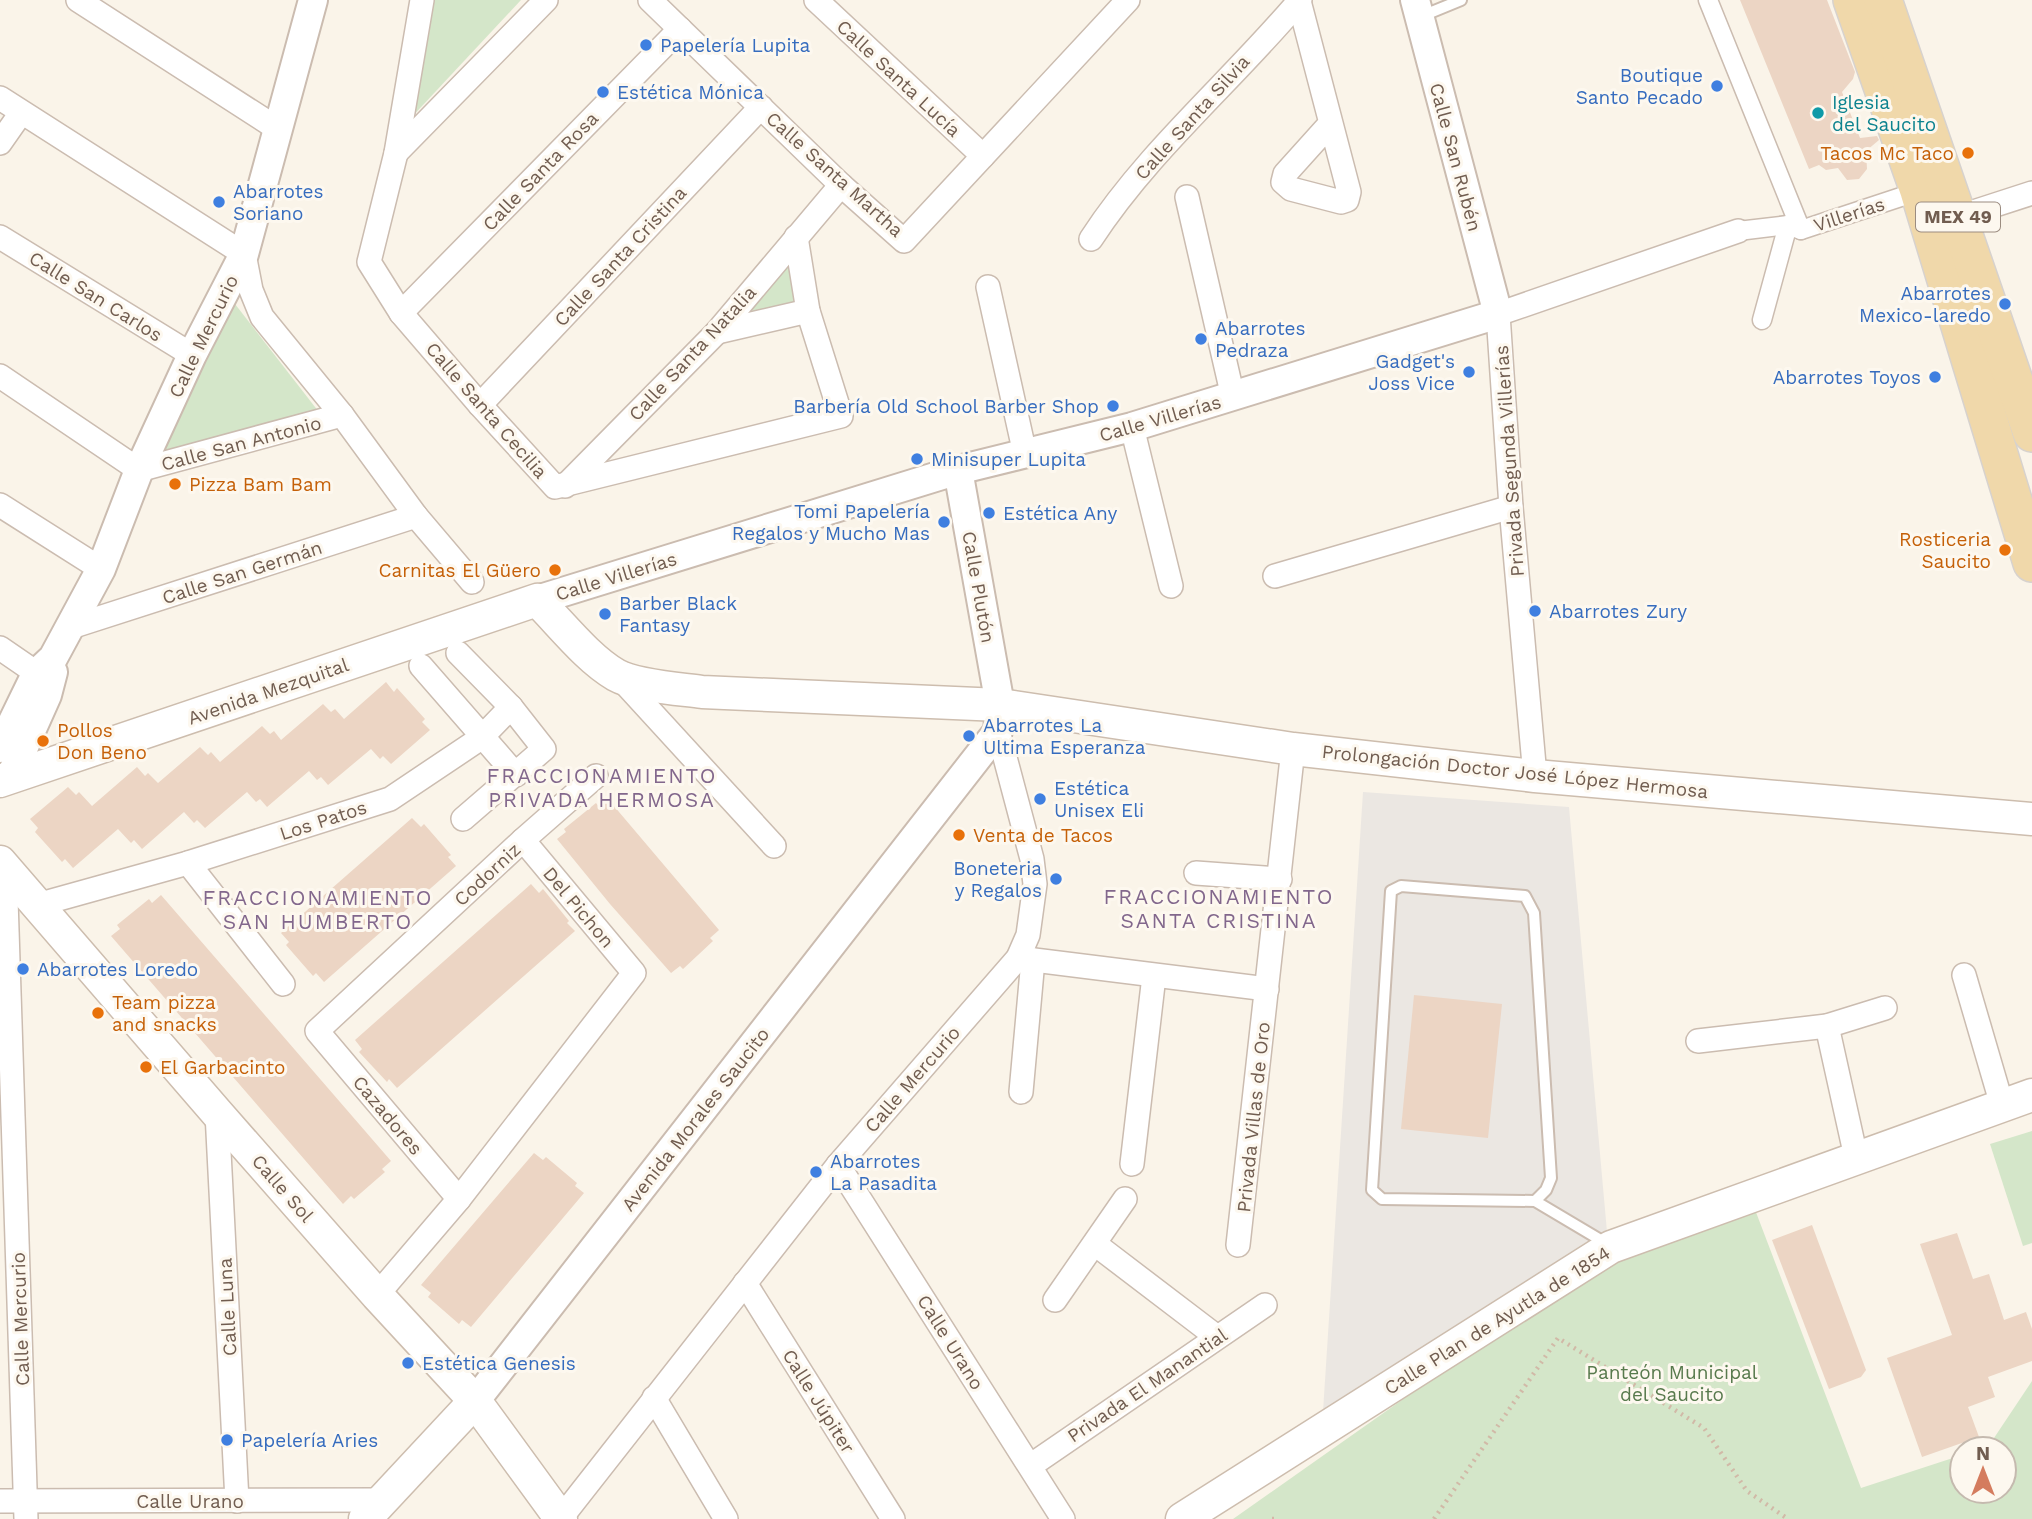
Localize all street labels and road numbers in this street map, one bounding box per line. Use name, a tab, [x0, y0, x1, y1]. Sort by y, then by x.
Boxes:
street label: Calle Santa Lucía	[832, 15, 966, 142]
street label: Calle Santa Silvia	[1130, 50, 1255, 185]
street label: Calle San Rubén	[1425, 80, 1486, 234]
street label: Calle Santa Rosa	[478, 107, 603, 236]
street label: Calle Santa Martha	[761, 107, 908, 242]
street label: Calle Santa Cristina	[549, 181, 691, 331]
street label: Villerías	[1811, 192, 1888, 237]
road number: MEX 49	[1916, 202, 2000, 232]
street label: Calle San Carlos	[25, 246, 167, 347]
street label: Calle Mercurio	[164, 271, 243, 401]
street label: Calle Santa Natalia	[624, 281, 761, 426]
street label: Calle Santa Cecilia	[421, 337, 552, 483]
street label: Privada Segunda Villerías	[1490, 345, 1529, 577]
street label: Calle Villerías	[1097, 390, 1224, 447]
street label: Calle San Antonio	[159, 411, 324, 476]
street label: Calle Plutón	[957, 529, 1000, 645]
street label: Calle San Germán	[159, 536, 325, 609]
street label: Calle Villerías	[553, 547, 680, 606]
street label: Avenida Mezquital	[185, 653, 352, 730]
street label: Prolongación Doctor José López Hermosa	[1321, 740, 1709, 803]
street label: Los Patos	[277, 796, 370, 845]
street label: Codorniz	[449, 838, 525, 911]
street label: Del Pichon	[538, 862, 619, 952]
street label: Calle Mercurio	[860, 1021, 965, 1137]
street label: Privada Villas de Oro	[1232, 1021, 1275, 1213]
street label: Avenida Morales Saucito	[617, 1023, 774, 1216]
street label: Cazadores	[348, 1071, 427, 1160]
street label: Calle Sol	[247, 1150, 318, 1227]
street label: Calle Plan de Ayutla de 1854	[1380, 1241, 1615, 1400]
street label: Calle Mercurio	[7, 1252, 34, 1386]
street label: Calle Luna	[213, 1257, 242, 1357]
street label: Calle Urano	[912, 1291, 989, 1394]
street label: Privada El Manantial	[1063, 1323, 1232, 1447]
street label: Calle Júpiter	[777, 1345, 860, 1458]
street label: Calle Urano	[136, 1490, 244, 1513]

